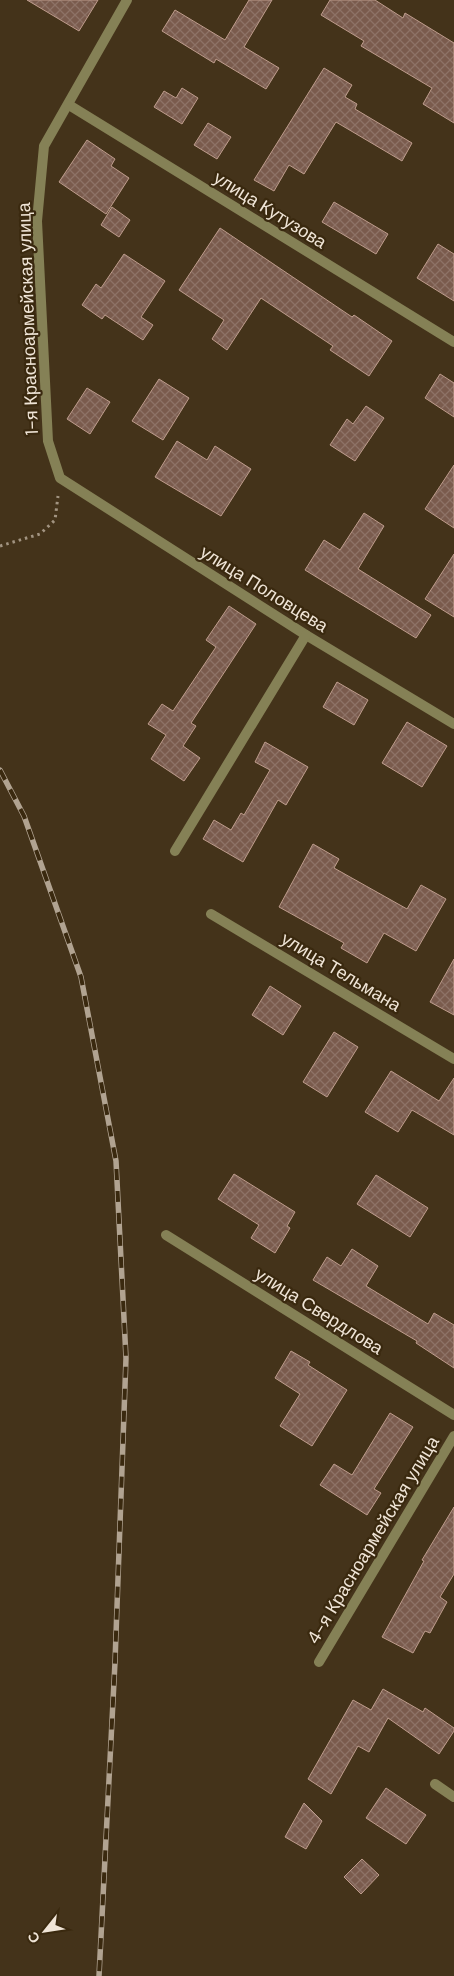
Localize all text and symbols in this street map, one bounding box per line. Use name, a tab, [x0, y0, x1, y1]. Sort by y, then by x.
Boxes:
street label: улица Кутузова	[209, 166, 332, 255]
street label: 1-я Красноармейская улица	[12, 201, 44, 436]
street label: улица Половцева	[195, 540, 333, 639]
street label: улица Тельмана	[277, 927, 406, 1018]
street label: улица Свердлова	[250, 1262, 388, 1361]
street label: 4-я Красноармейская улица	[301, 1431, 445, 1648]
north arrow	[20, 1906, 70, 1956]
text: С	[23, 1929, 44, 1946]

